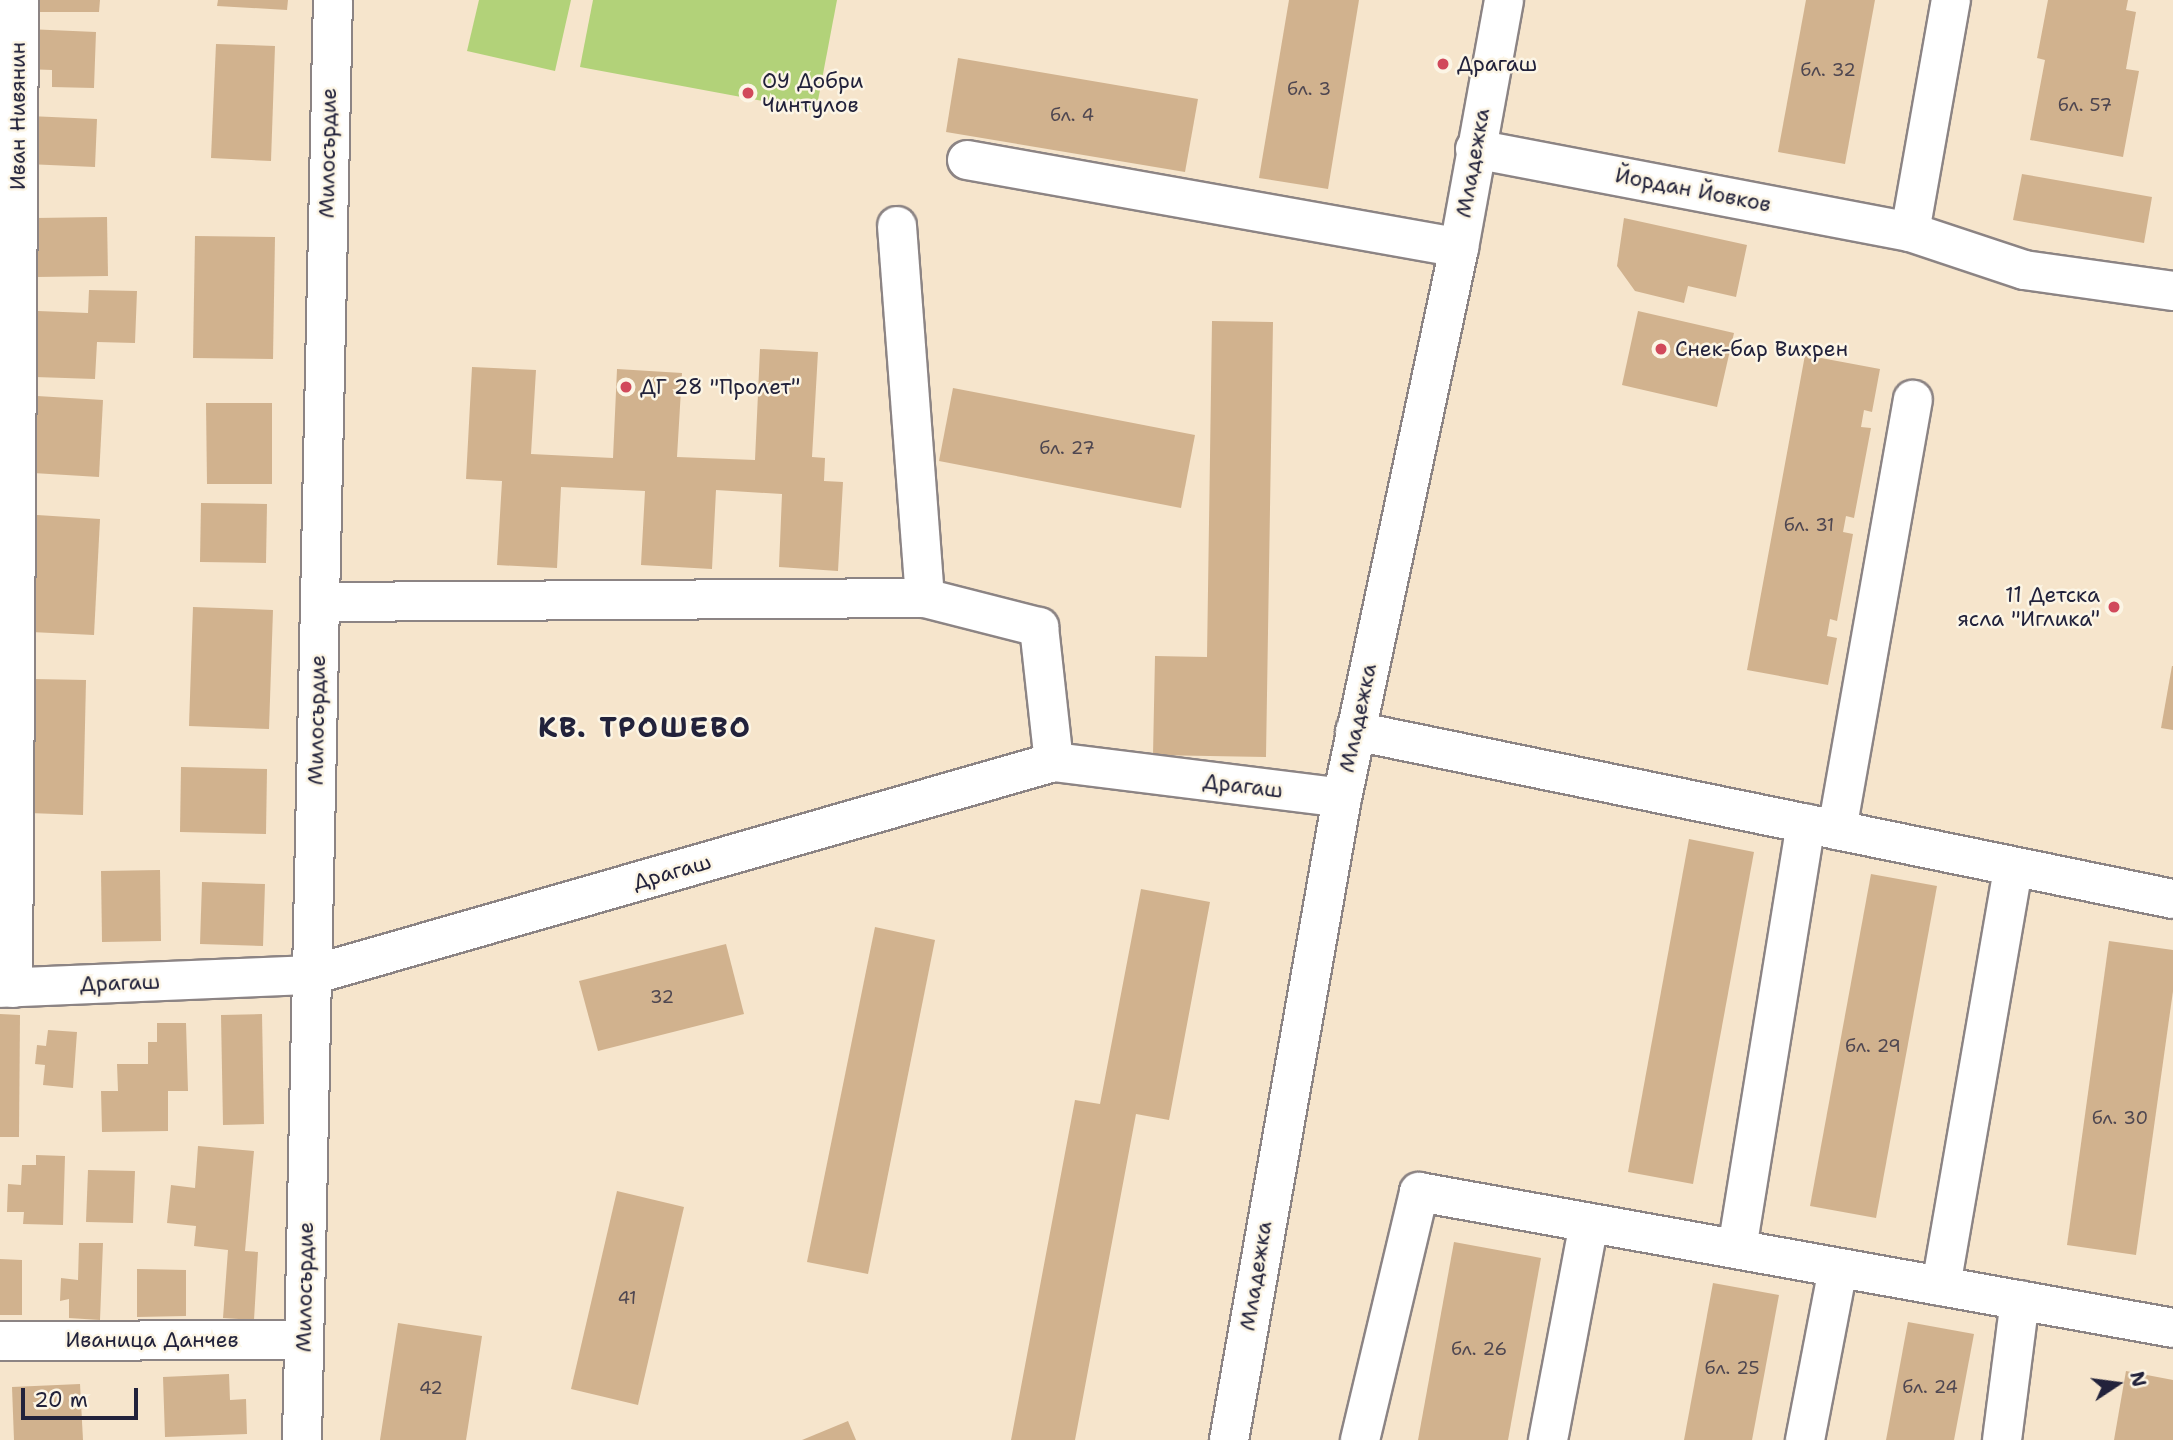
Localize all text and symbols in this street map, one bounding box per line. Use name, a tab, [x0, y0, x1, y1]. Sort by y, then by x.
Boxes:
street label: Иван Нивянин	[5, 42, 31, 190]
place label: Драгаш	[1457, 51, 1537, 77]
marker: Драгаш	[1435, 56, 1451, 72]
house number: бл. 32	[1800, 59, 1856, 81]
place label: ОУ Добри Чинтулов	[762, 68, 863, 118]
house number: бл. 3	[1287, 78, 1331, 100]
marker: ОУ Добри Чинтулов	[740, 85, 756, 101]
street label: Милосърдие	[314, 88, 342, 218]
house number: бл. 57	[2058, 94, 2112, 116]
house number: бл. 4	[1050, 104, 1094, 126]
street label: Младежка	[1451, 106, 1495, 220]
street label: Йордан Йовков	[1613, 163, 1773, 217]
place label: Снек-бар Вихрен	[1675, 336, 1848, 362]
marker: Снек-бар Вихрен	[1653, 341, 1669, 357]
place label: ДГ 28 "Пролет"	[640, 374, 800, 400]
marker: ДГ 28 "Пролет"	[618, 379, 634, 395]
house number: бл. 27	[1039, 437, 1095, 459]
house number: бл. 31	[1784, 514, 1834, 536]
place label: 11 Детска ясла "Иглика"	[1957, 582, 2100, 632]
marker: 11 Детска ясла "Иглика"	[2106, 599, 2122, 615]
street label: Милосърдие	[303, 655, 331, 785]
street label: Младежка	[1334, 661, 1382, 775]
district label: КВ. ТРОШЕВО	[539, 710, 751, 744]
street label: Драгаш	[1202, 769, 1284, 803]
street label: Драгаш	[630, 849, 714, 895]
street label: Драгаш	[79, 969, 161, 997]
house number: 32	[650, 986, 674, 1008]
house number: бл. 29	[1845, 1035, 1901, 1057]
house number: бл. 30	[2092, 1107, 2148, 1129]
street label: Младежка	[1235, 1219, 1277, 1333]
street label: Милосърдие	[291, 1222, 319, 1352]
house number: 41	[617, 1287, 637, 1309]
street label: Иваница Данчев	[65, 1327, 239, 1353]
house number: бл. 26	[1451, 1338, 1507, 1360]
north arrow	[2082, 1349, 2152, 1419]
house number: бл. 25	[1705, 1357, 1759, 1379]
text: N	[2124, 1369, 2152, 1389]
scale bar	[24, 1374, 142, 1418]
house number: бл. 24	[1902, 1376, 1958, 1398]
house number: 42	[419, 1377, 443, 1399]
text: 20 m	[34, 1386, 88, 1414]

